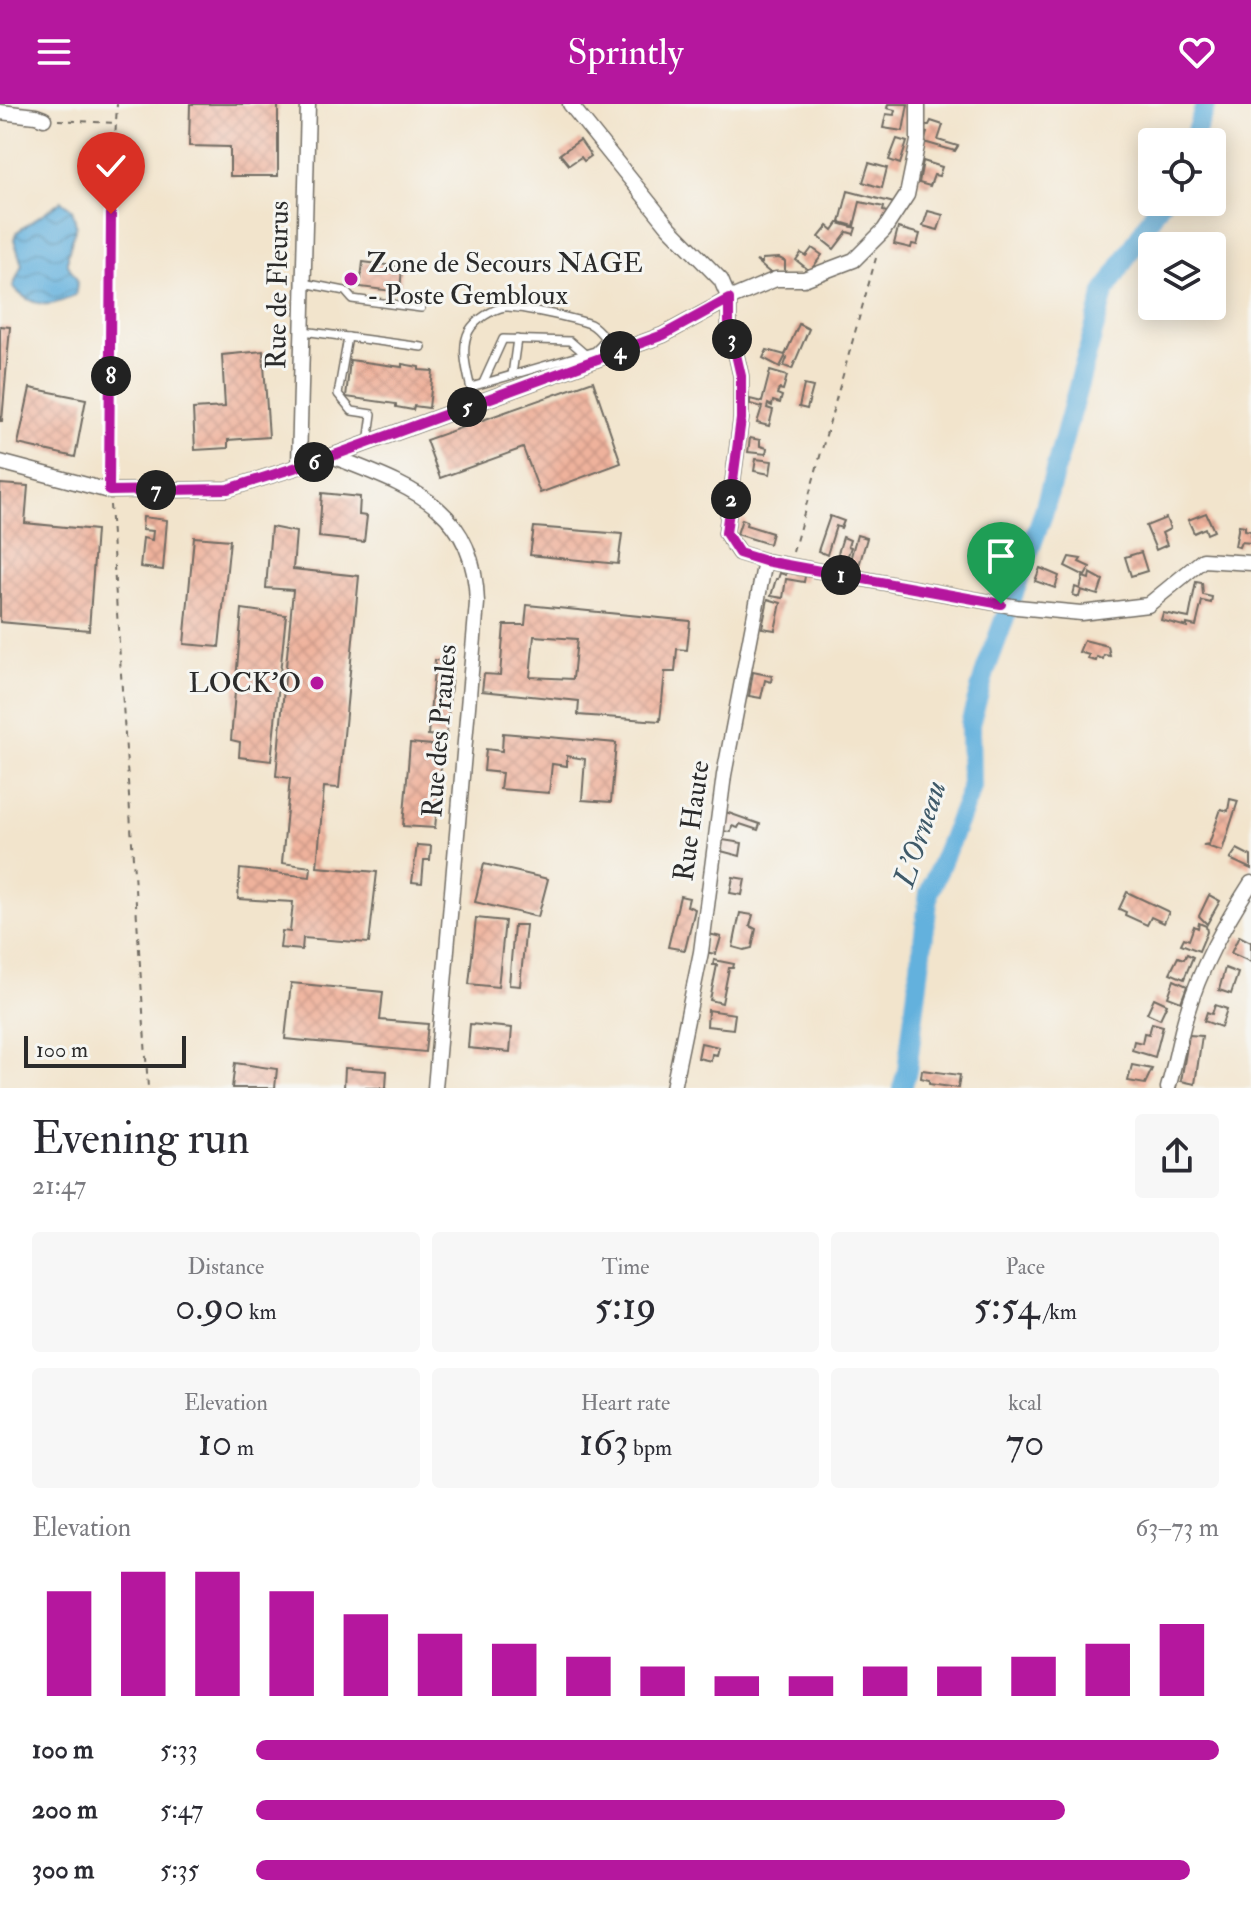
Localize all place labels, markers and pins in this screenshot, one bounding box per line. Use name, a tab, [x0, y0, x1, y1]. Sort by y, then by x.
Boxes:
pin	[77, 132, 145, 214]
place label: Zone de Secours NAGE - Poste Gembloux	[367, 246, 643, 313]
marker: Zone de Secours NAGE - Poste Gembloux	[342, 270, 360, 288]
pin: 3	[712, 319, 752, 359]
pin: 4	[600, 331, 640, 371]
pin: 8	[91, 356, 131, 396]
pin: 5	[447, 387, 487, 427]
pin: 6	[294, 442, 334, 482]
pin: 7	[136, 470, 176, 510]
pin: 2	[711, 479, 751, 519]
pin	[967, 522, 1035, 604]
pin: 1	[821, 555, 861, 595]
place label: LOCK'O	[188, 666, 301, 701]
marker: LOCK'O	[308, 674, 326, 692]

